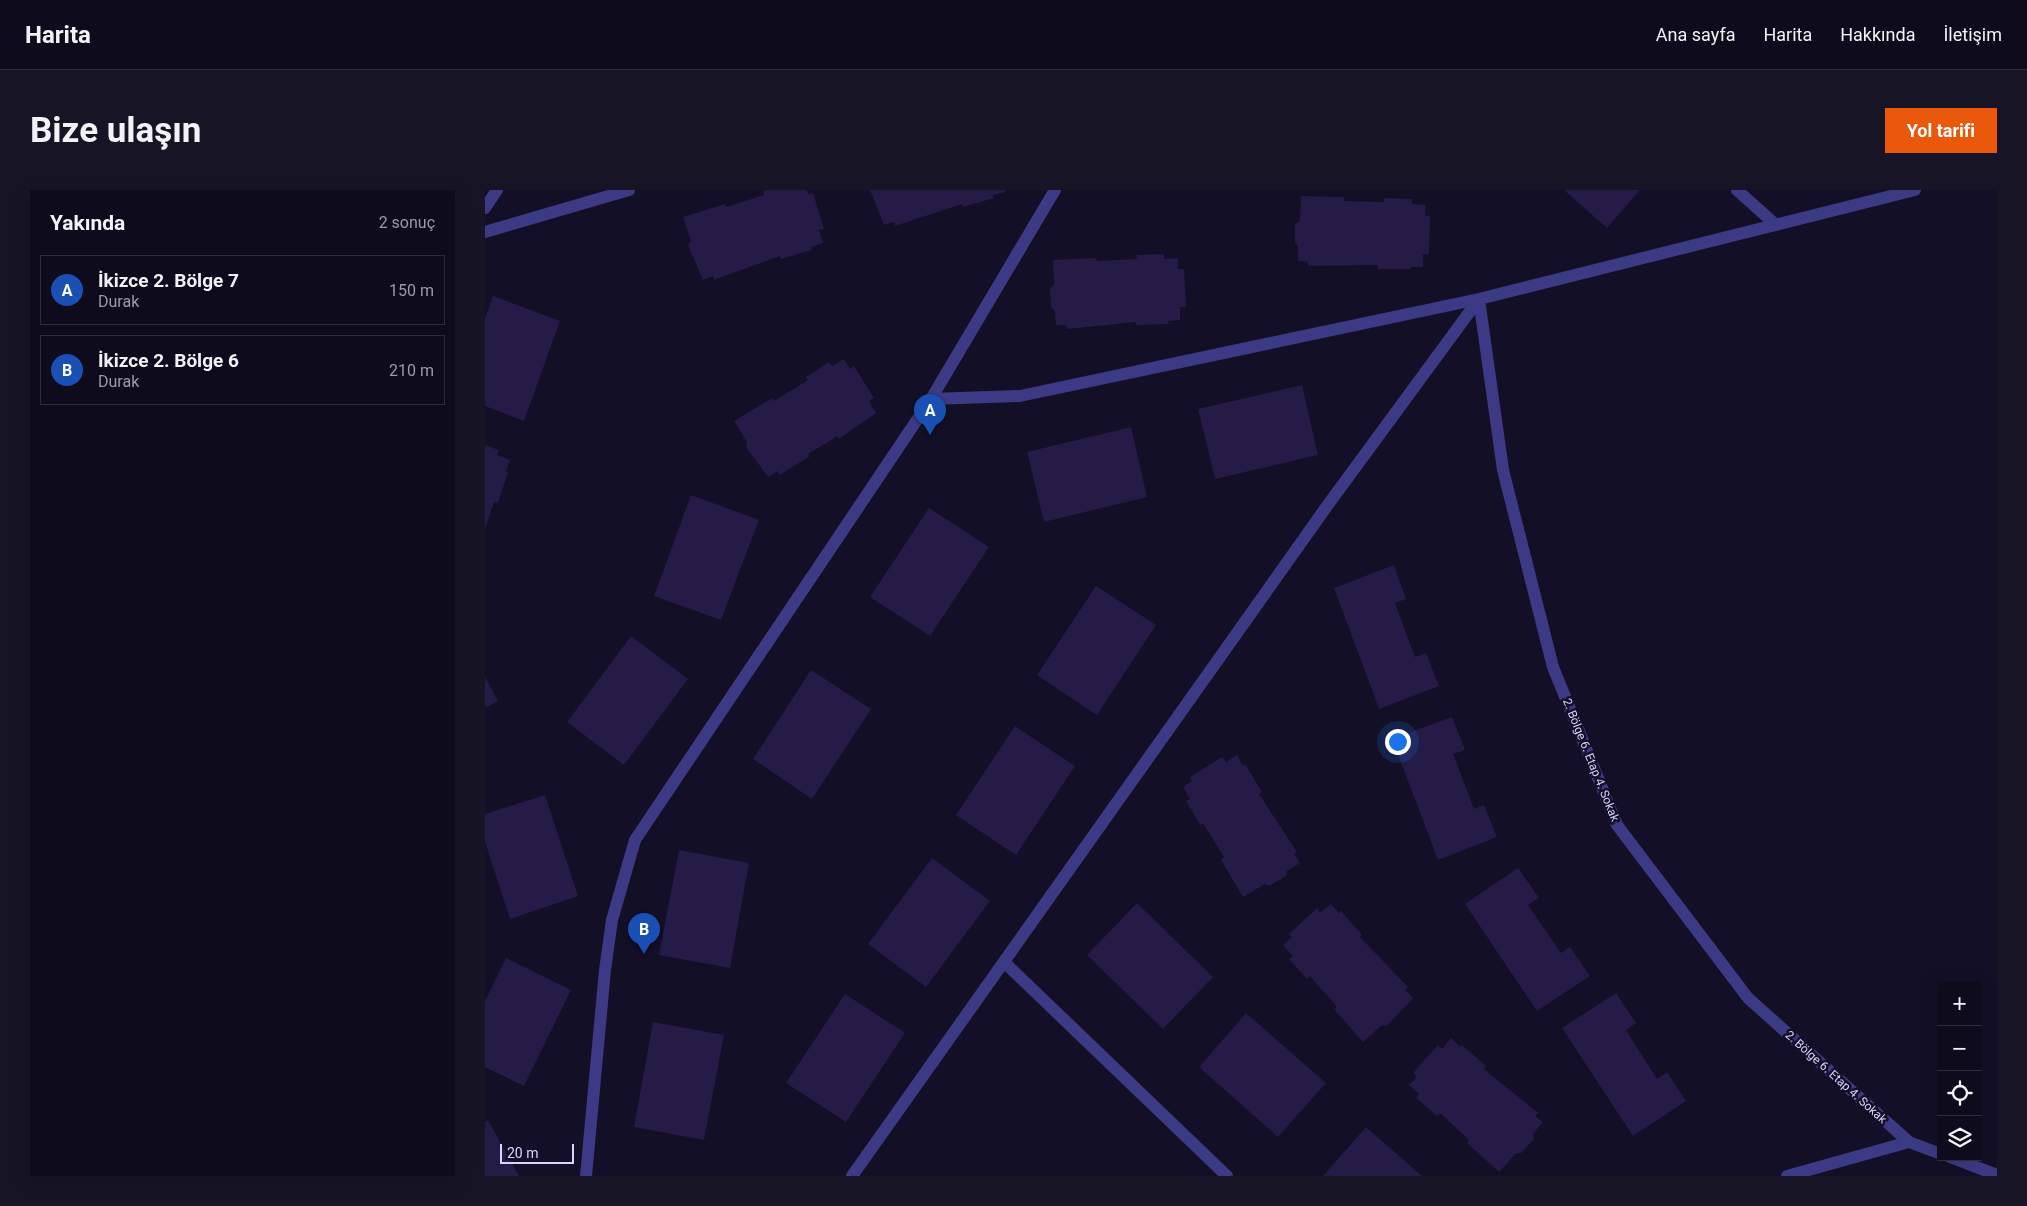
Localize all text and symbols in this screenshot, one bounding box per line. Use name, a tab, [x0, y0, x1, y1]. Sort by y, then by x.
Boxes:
text: Harita	[25, 21, 91, 49]
text: Ana sayfa	[1656, 24, 1735, 45]
text: Harita	[1763, 24, 1812, 45]
text: Hakkında	[1840, 24, 1915, 45]
text: İletişim	[1943, 24, 2002, 45]
button: Yol tarifi	[1885, 108, 1997, 153]
text: Bize ulaşın	[30, 110, 201, 151]
text: Yakında	[50, 211, 125, 235]
text: 2 sonuç	[379, 213, 435, 232]
text: İkizce 2. Bölge 7	[98, 269, 239, 292]
text: A	[62, 281, 72, 300]
text: 150 m	[389, 281, 434, 300]
text: Durak	[98, 292, 139, 311]
text: İkizce 2. Bölge 6	[98, 349, 239, 372]
text: B	[62, 361, 72, 380]
text: 210 m	[389, 361, 434, 380]
text: Durak	[98, 372, 139, 391]
pin: A	[914, 394, 946, 435]
street label: 2. Bölge 6. Etap 4. Sokak	[1560, 696, 1622, 824]
your location	[1385, 729, 1411, 755]
pin: B	[628, 913, 660, 954]
map controls	[1937, 981, 1982, 1161]
button: +	[1937, 981, 1982, 1026]
button: −	[1937, 1026, 1982, 1071]
street label: 2. Bölge 6. Etap 4. Sokak	[1782, 1028, 1890, 1127]
button: locate	[1937, 1071, 1982, 1116]
button: layers	[1937, 1116, 1982, 1161]
scale bar	[500, 1141, 574, 1164]
text: 20 m	[507, 1145, 539, 1161]

